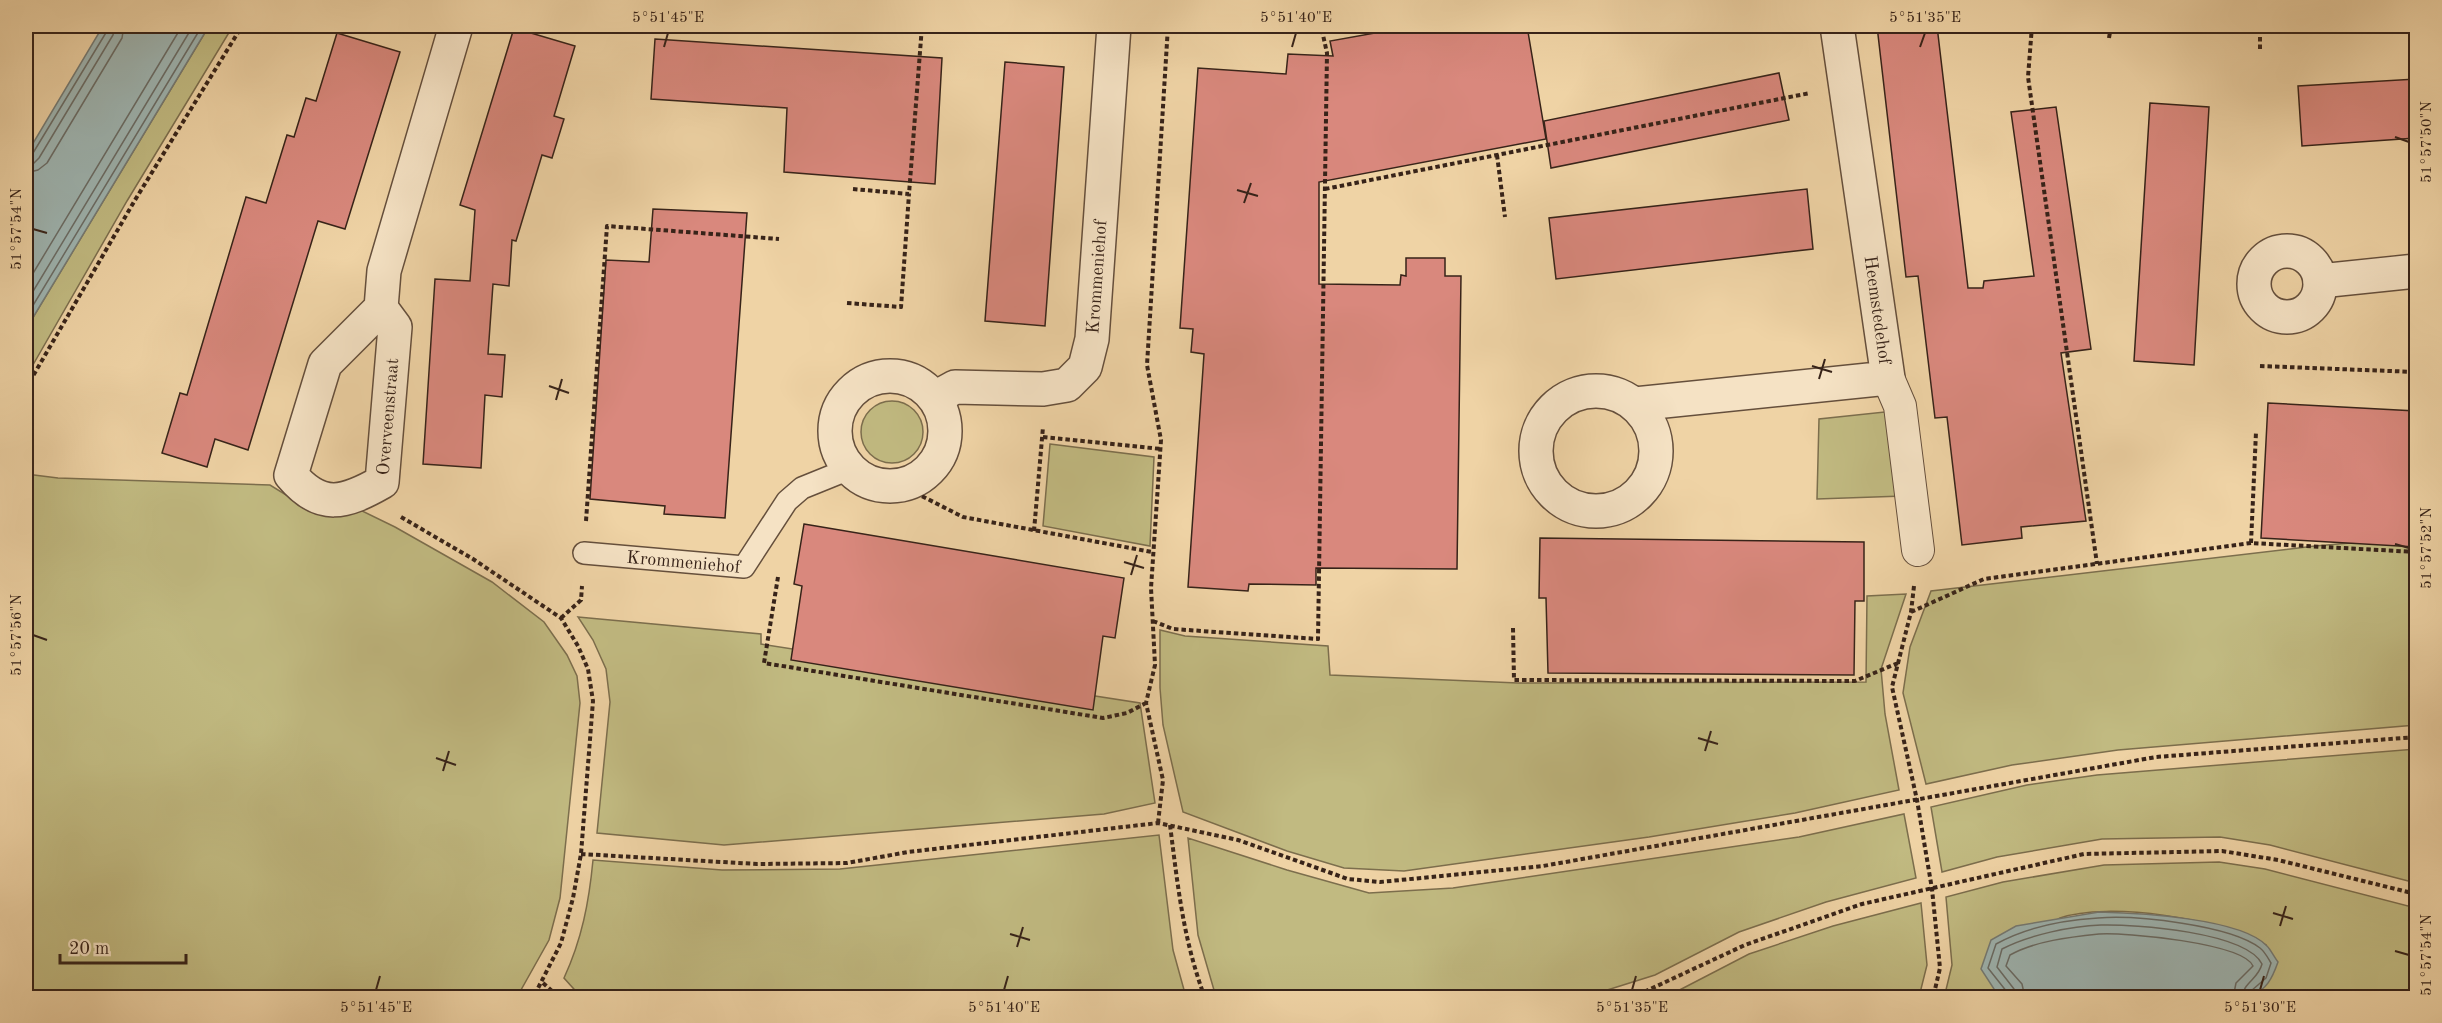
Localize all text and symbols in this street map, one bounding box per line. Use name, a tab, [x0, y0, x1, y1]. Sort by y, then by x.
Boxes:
text: 5°51'45"E	[632, 11, 704, 26]
text: 5°51'40"E	[1260, 11, 1332, 26]
text: 5°51'35"E	[1889, 11, 1961, 26]
text: 51°57'50"N	[2420, 101, 2435, 183]
text: 51°57'54"N	[10, 188, 25, 270]
street label: Krommeniehof	[1084, 218, 1110, 334]
street label: Heemstedehof	[1860, 255, 1894, 367]
street label: Overveenstraat	[375, 357, 402, 476]
text: 51°57'52"N	[2420, 507, 2435, 589]
street label: Krommeniehof	[626, 549, 742, 577]
text: 51°57'56"N	[10, 594, 25, 676]
text: 51°57'54"N	[2420, 914, 2435, 996]
scale bar	[60, 927, 186, 965]
text: 20 m	[69, 940, 109, 958]
text: 5°51'45"E	[340, 1001, 412, 1016]
text: 5°51'40"E	[968, 1001, 1040, 1016]
text: 5°51'35"E	[1596, 1001, 1668, 1016]
text: 5°51'30"E	[2224, 1001, 2296, 1016]

